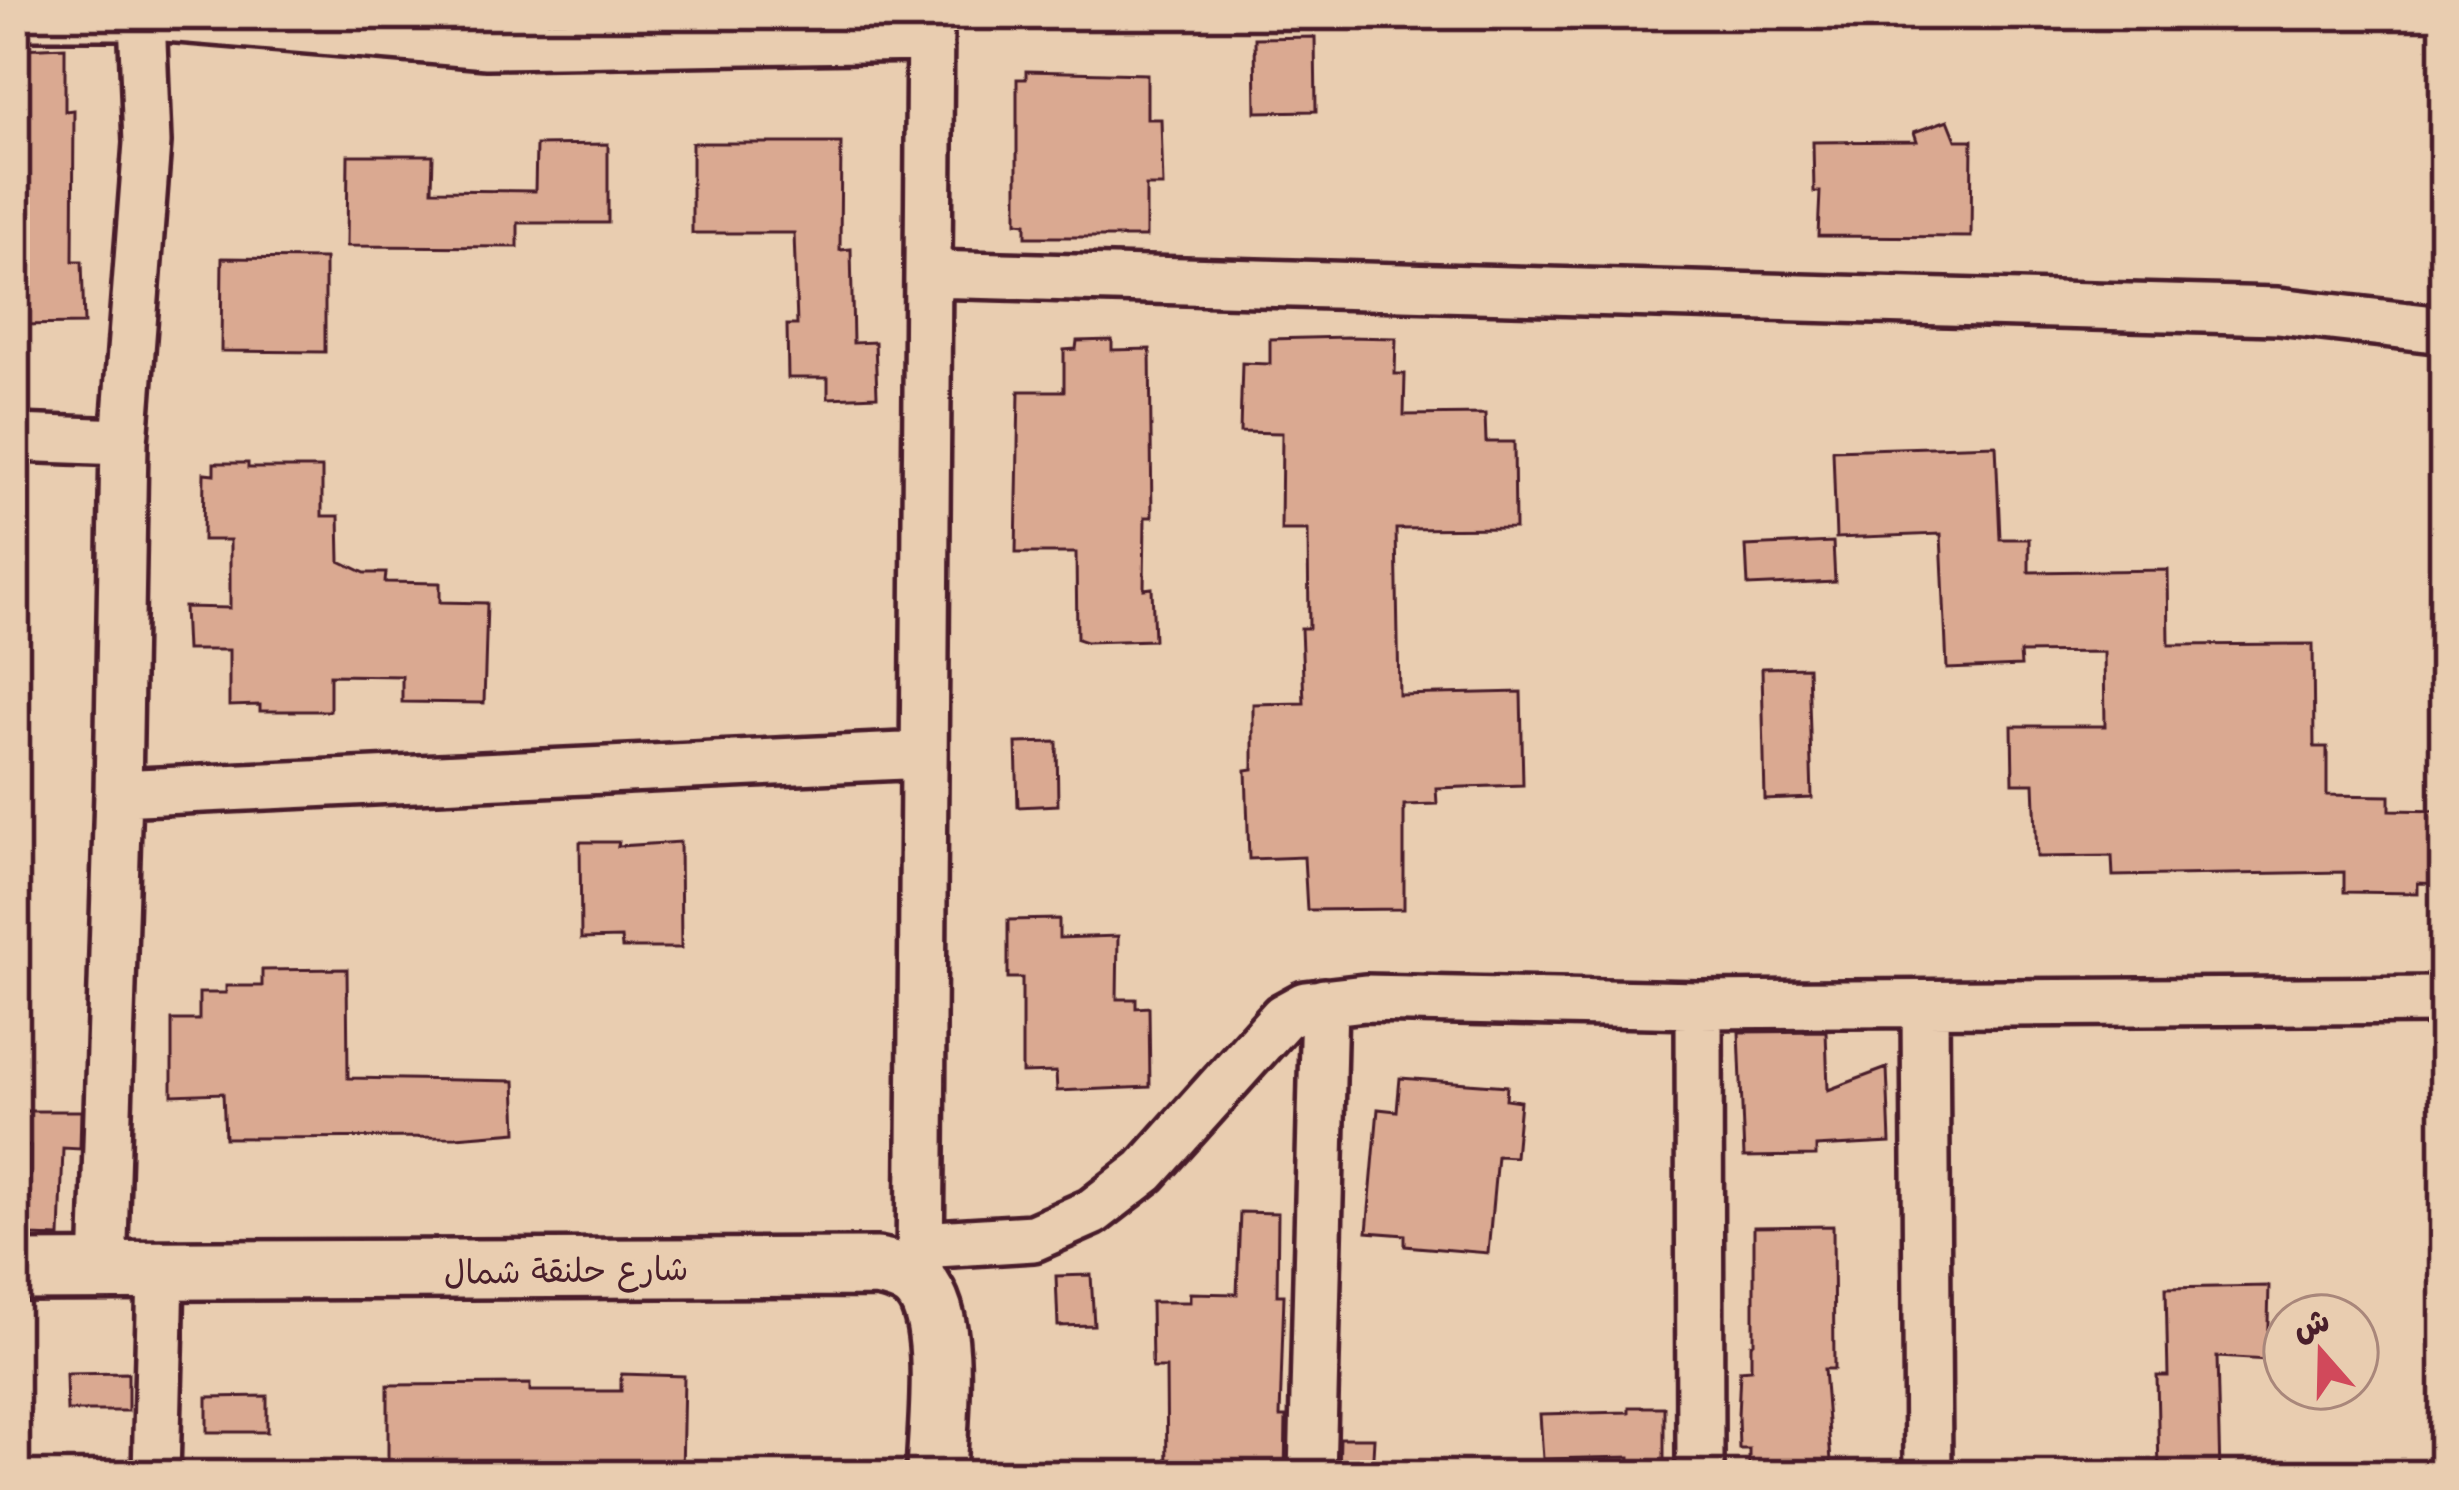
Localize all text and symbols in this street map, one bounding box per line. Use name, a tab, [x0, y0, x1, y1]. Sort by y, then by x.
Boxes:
street label: شارع حلنقة شمال	[443, 1241, 689, 1296]
north arrow	[2261, 1292, 2381, 1412]
text: ش	[2284, 1292, 2336, 1352]

